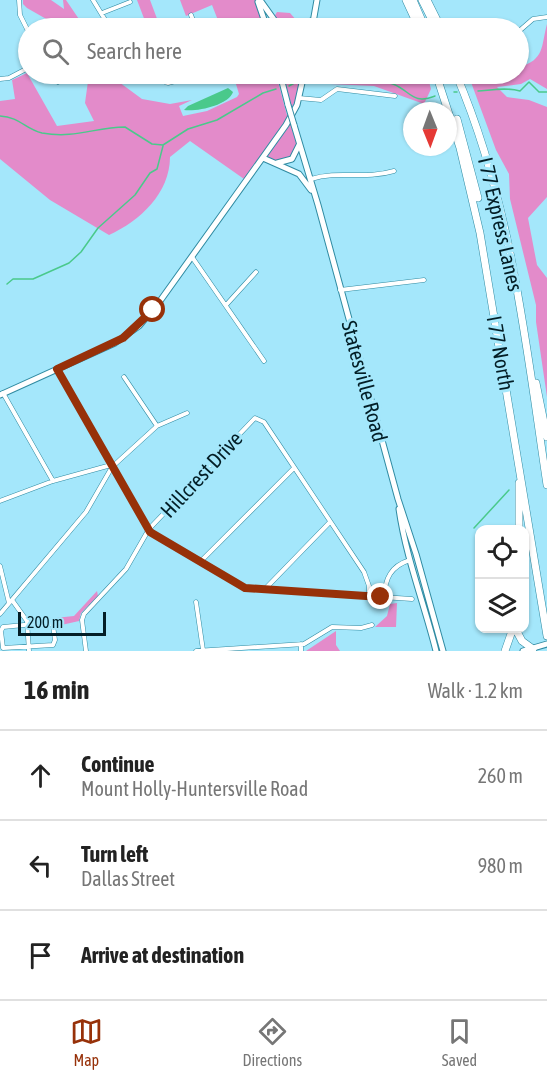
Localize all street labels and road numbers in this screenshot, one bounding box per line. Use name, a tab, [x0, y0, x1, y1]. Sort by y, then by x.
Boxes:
street label: I 77 Express Lanes	[474, 155, 528, 293]
street label: I 77 North	[483, 314, 519, 392]
street label: Statesville Road	[337, 318, 393, 444]
street label: Hillcrest Drive	[155, 426, 247, 522]

